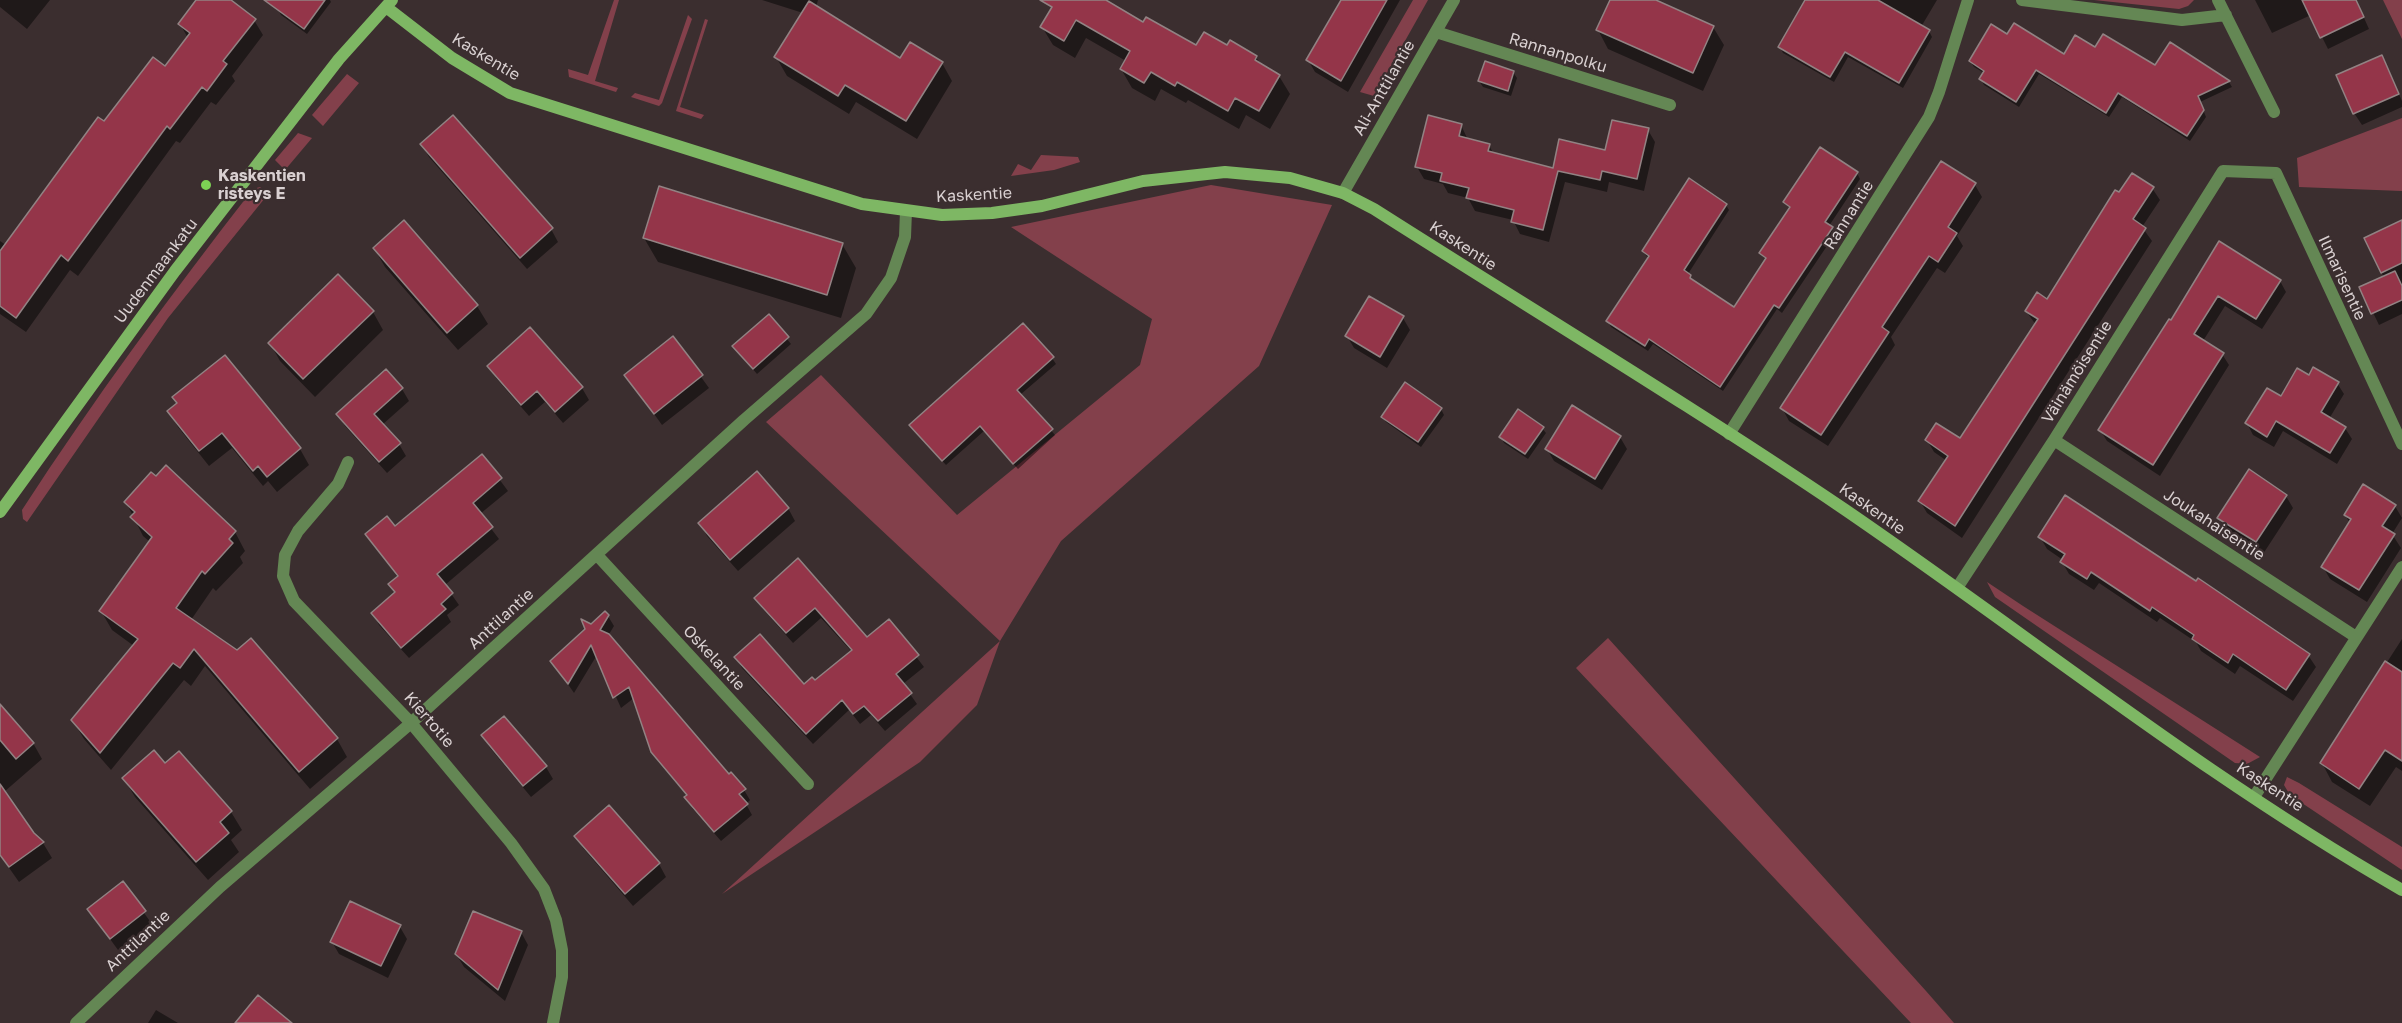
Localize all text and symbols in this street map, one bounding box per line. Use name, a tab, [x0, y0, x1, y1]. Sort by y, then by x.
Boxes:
street label: Kaskentie	[448, 29, 524, 85]
street label: Rannanpolku	[1507, 29, 1609, 77]
street label: Ali-Anttilantie	[1349, 37, 1419, 139]
place label: Kaskentien risteys E	[218, 166, 306, 204]
street label: Rannantie	[1820, 177, 1878, 253]
marker: Kaskentien risteys E	[199, 178, 213, 192]
street label: Kaskentie	[936, 183, 1012, 207]
street label: Uudenmaankatu	[110, 215, 202, 327]
street label: Kaskentie	[1426, 217, 1500, 275]
street label: Ilmarisentie	[2314, 233, 2370, 323]
street label: Väinämöisentie	[2038, 317, 2116, 427]
street label: Kaskentie	[1835, 479, 1909, 539]
street label: Joukahaisentie	[2160, 485, 2268, 565]
street label: Anttilantie	[464, 585, 538, 653]
street label: Oskelantie	[679, 621, 749, 695]
street label: Kiertotie	[400, 688, 458, 752]
street label: Kaskentie	[2233, 758, 2307, 816]
street label: Anttilantie	[102, 906, 174, 976]

